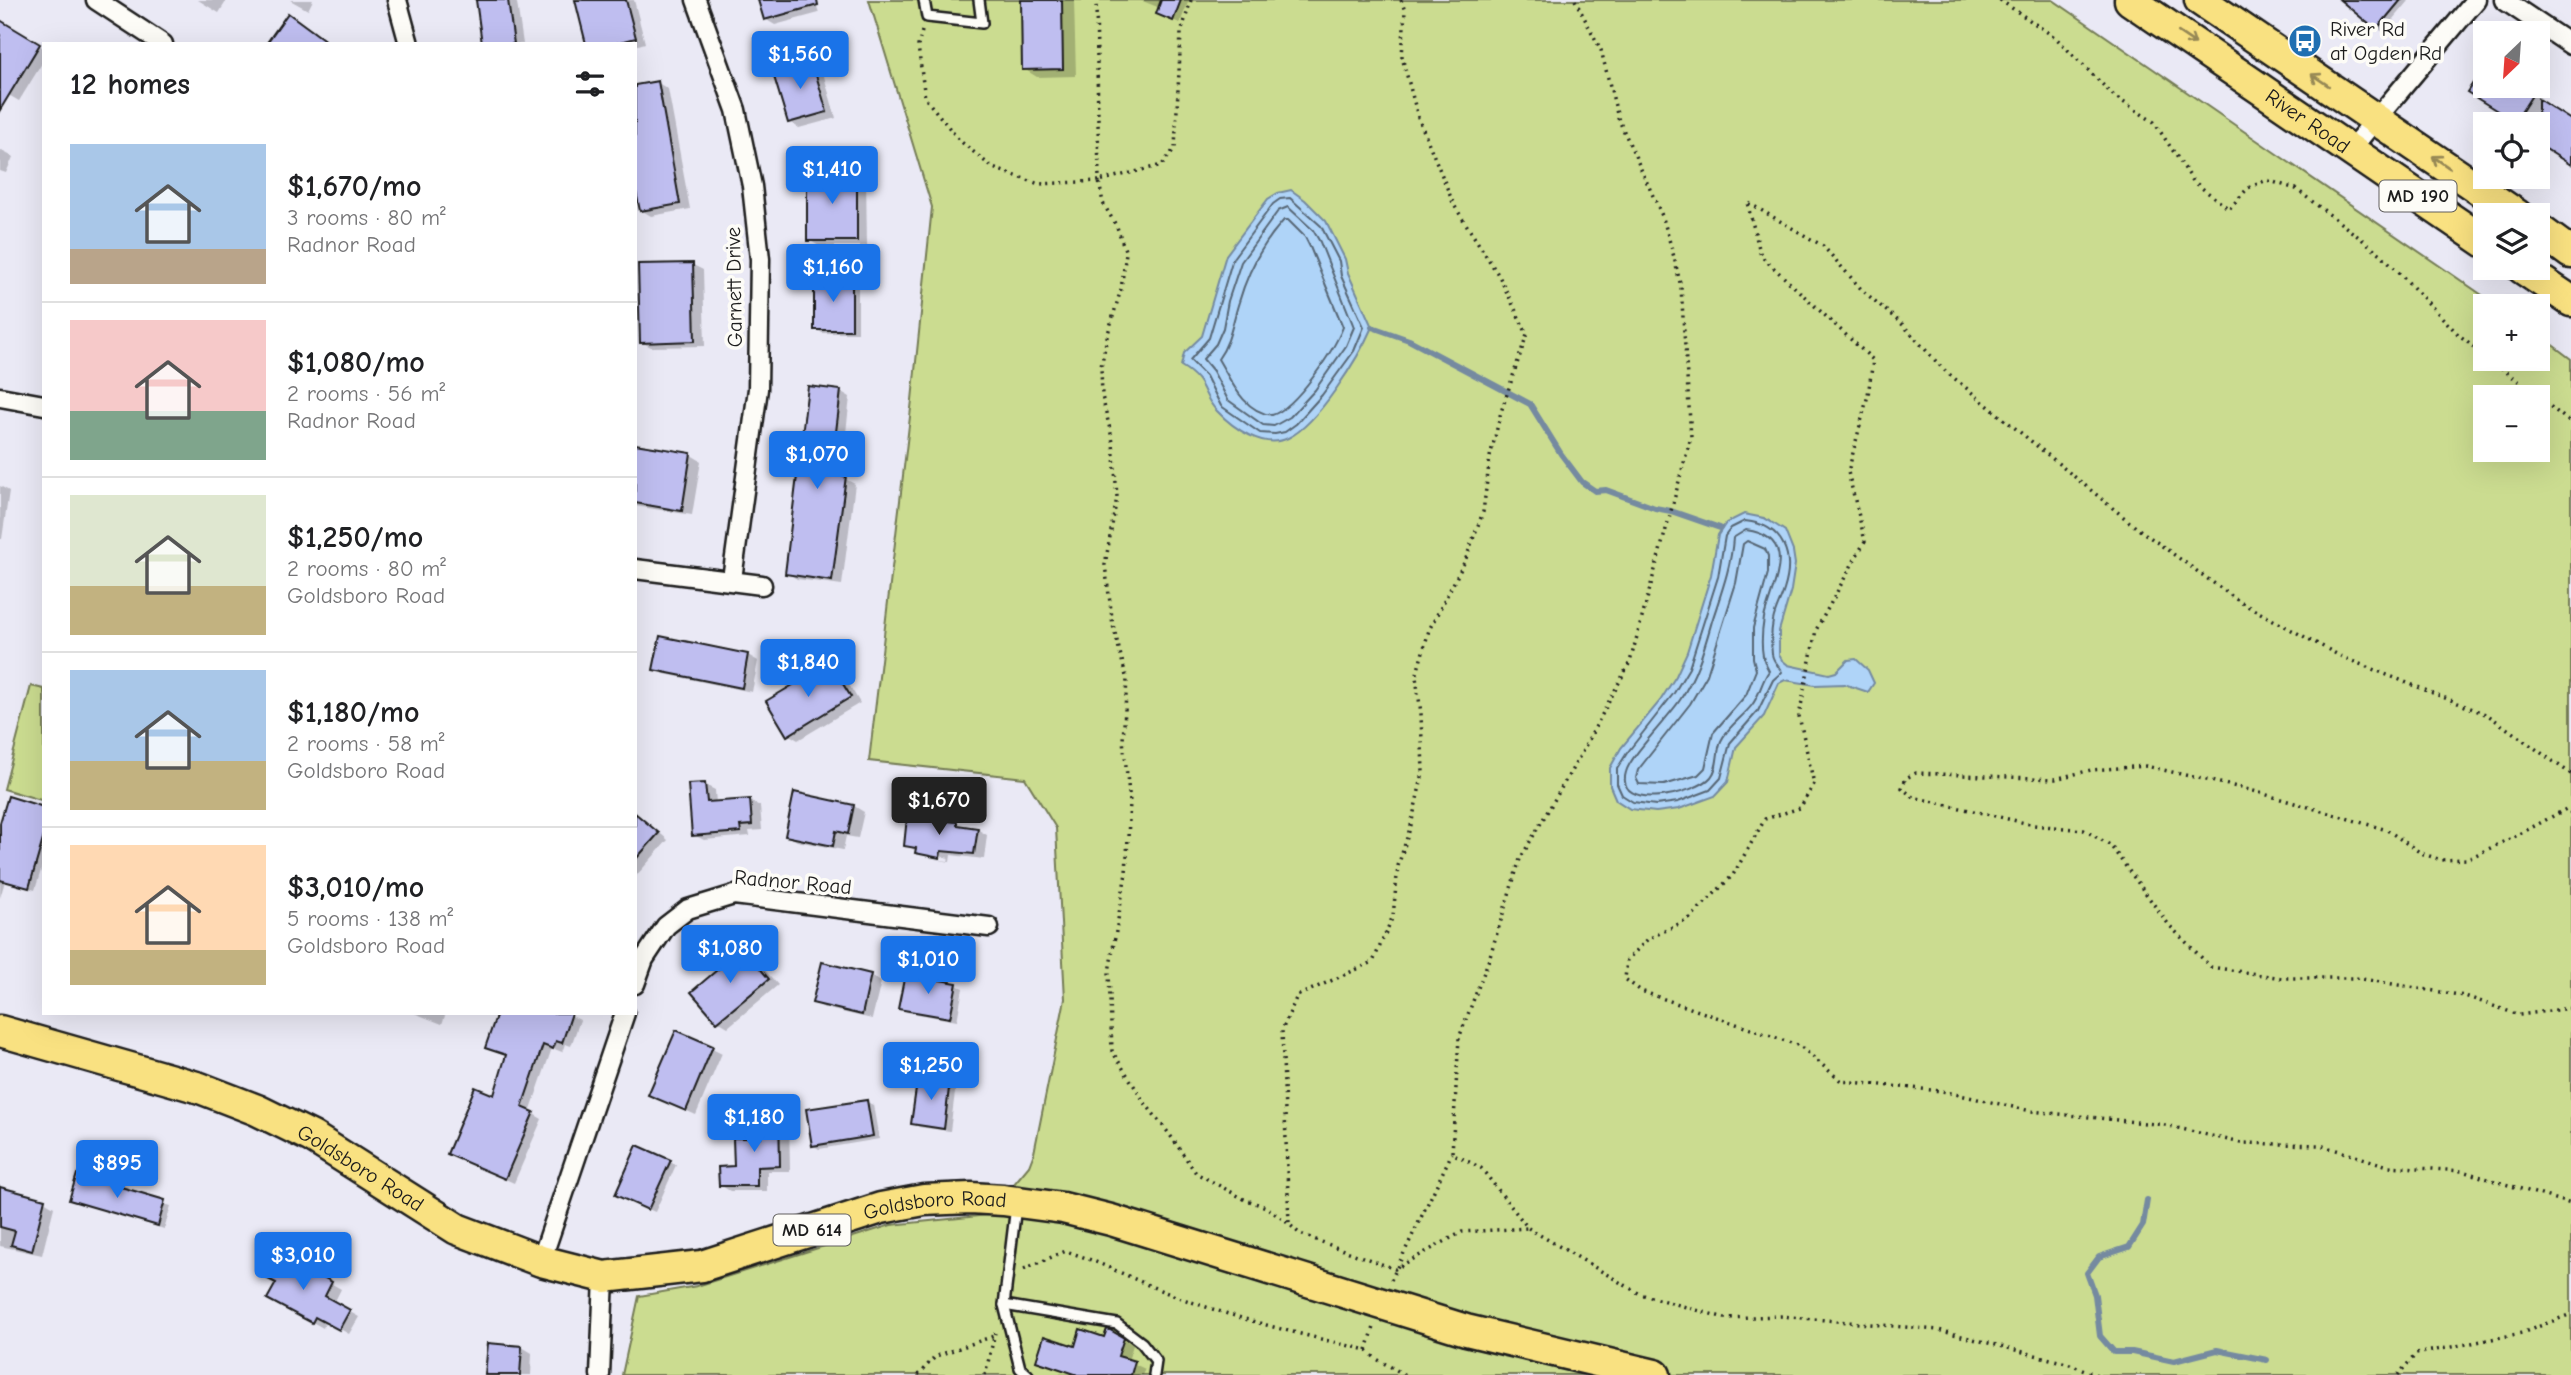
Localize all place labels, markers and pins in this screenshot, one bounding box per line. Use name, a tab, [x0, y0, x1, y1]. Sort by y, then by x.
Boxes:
place label: River Rd at Ogden Rd	[2330, 17, 2442, 65]
bus stop icon: River Rd at Ogden Rd	[2286, 22, 2324, 60]
pin: $1,560	[743, 32, 857, 91]
pin: $1,410	[775, 146, 889, 206]
pin: $1,160	[776, 244, 890, 304]
pin: $1,070	[760, 432, 874, 491]
pin: $1,840	[751, 640, 865, 699]
pin: $1,670	[882, 778, 996, 837]
pin: $1,080	[673, 926, 787, 985]
pin: $1,010	[871, 936, 985, 996]
pin: $1,250	[874, 1042, 988, 1102]
pin: $1,180	[697, 1094, 811, 1154]
pin: $895	[76, 1140, 158, 1200]
pin: $3,010	[246, 1232, 360, 1292]

